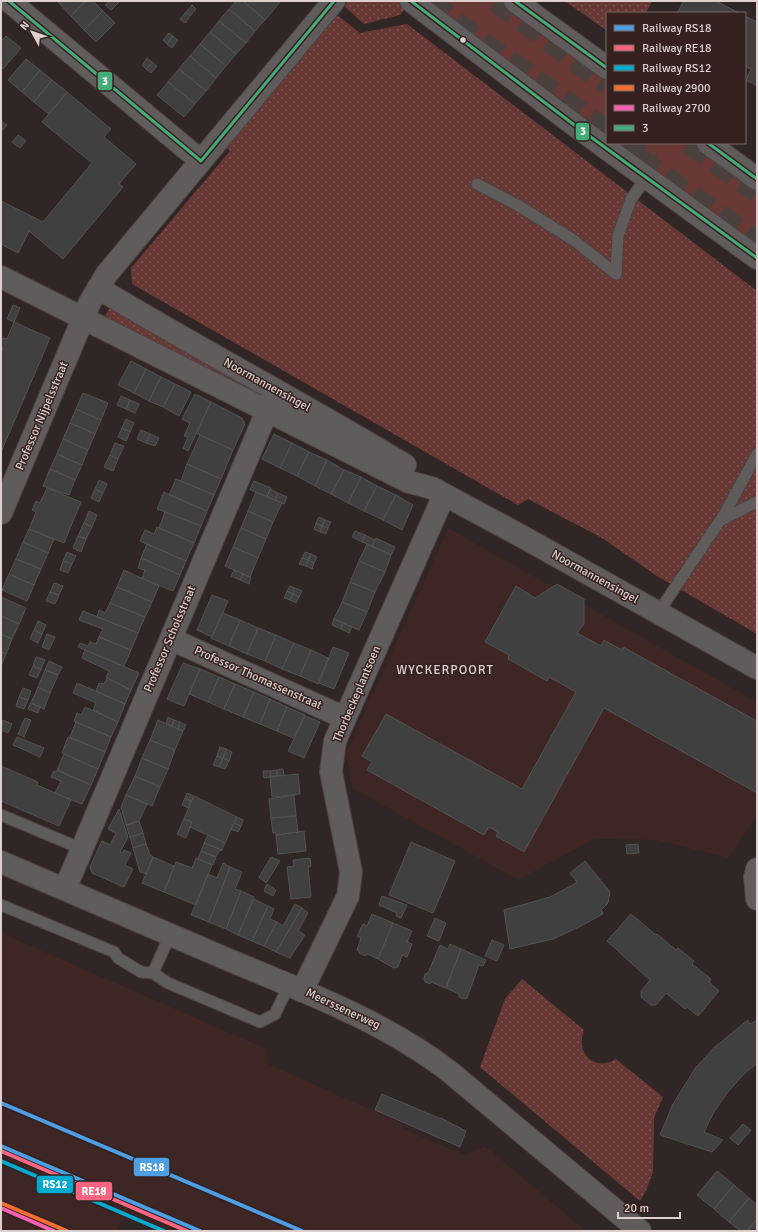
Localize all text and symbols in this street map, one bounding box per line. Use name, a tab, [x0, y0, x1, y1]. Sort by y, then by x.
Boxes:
north arrow	[12, 12, 52, 52]
legend	[606, 12, 746, 144]
text: N	[17, 19, 32, 33]
text: Railway RS18	[642, 21, 711, 36]
unlabelled marker	[458, 35, 468, 45]
text: Railway RE18	[642, 41, 712, 56]
text: Railway RS12	[642, 61, 711, 76]
line badge: 3	[97, 71, 113, 91]
text: 3	[102, 75, 108, 88]
text: Railway 2900	[642, 81, 711, 96]
text: Railway 2700	[642, 101, 711, 116]
text: 3	[642, 121, 648, 136]
line badge: 3	[575, 122, 590, 141]
text: 3	[580, 125, 586, 138]
street label: Noormannensingel	[221, 355, 314, 415]
street label: Professor Nijpelsstraat	[12, 359, 72, 473]
street label: Noormannensingel	[549, 547, 642, 607]
street label: Professor Scholsstraat	[141, 583, 199, 695]
street label: Professor Thomassenstraat	[192, 643, 324, 713]
street label: Thorbeckeplantsoen	[330, 643, 384, 745]
district label: WYCKERPOORT	[396, 662, 494, 678]
street label: Meerssenerweg	[303, 985, 383, 1033]
line badge: RS18	[133, 1157, 170, 1177]
text: RS18	[140, 1161, 164, 1174]
line badge: RS12	[36, 1175, 74, 1194]
text: RS12	[43, 1178, 67, 1191]
line badge: RE18	[75, 1181, 113, 1201]
text: RE18	[82, 1185, 107, 1198]
scale bar	[618, 1194, 680, 1220]
text: 20 m	[624, 1201, 649, 1216]

